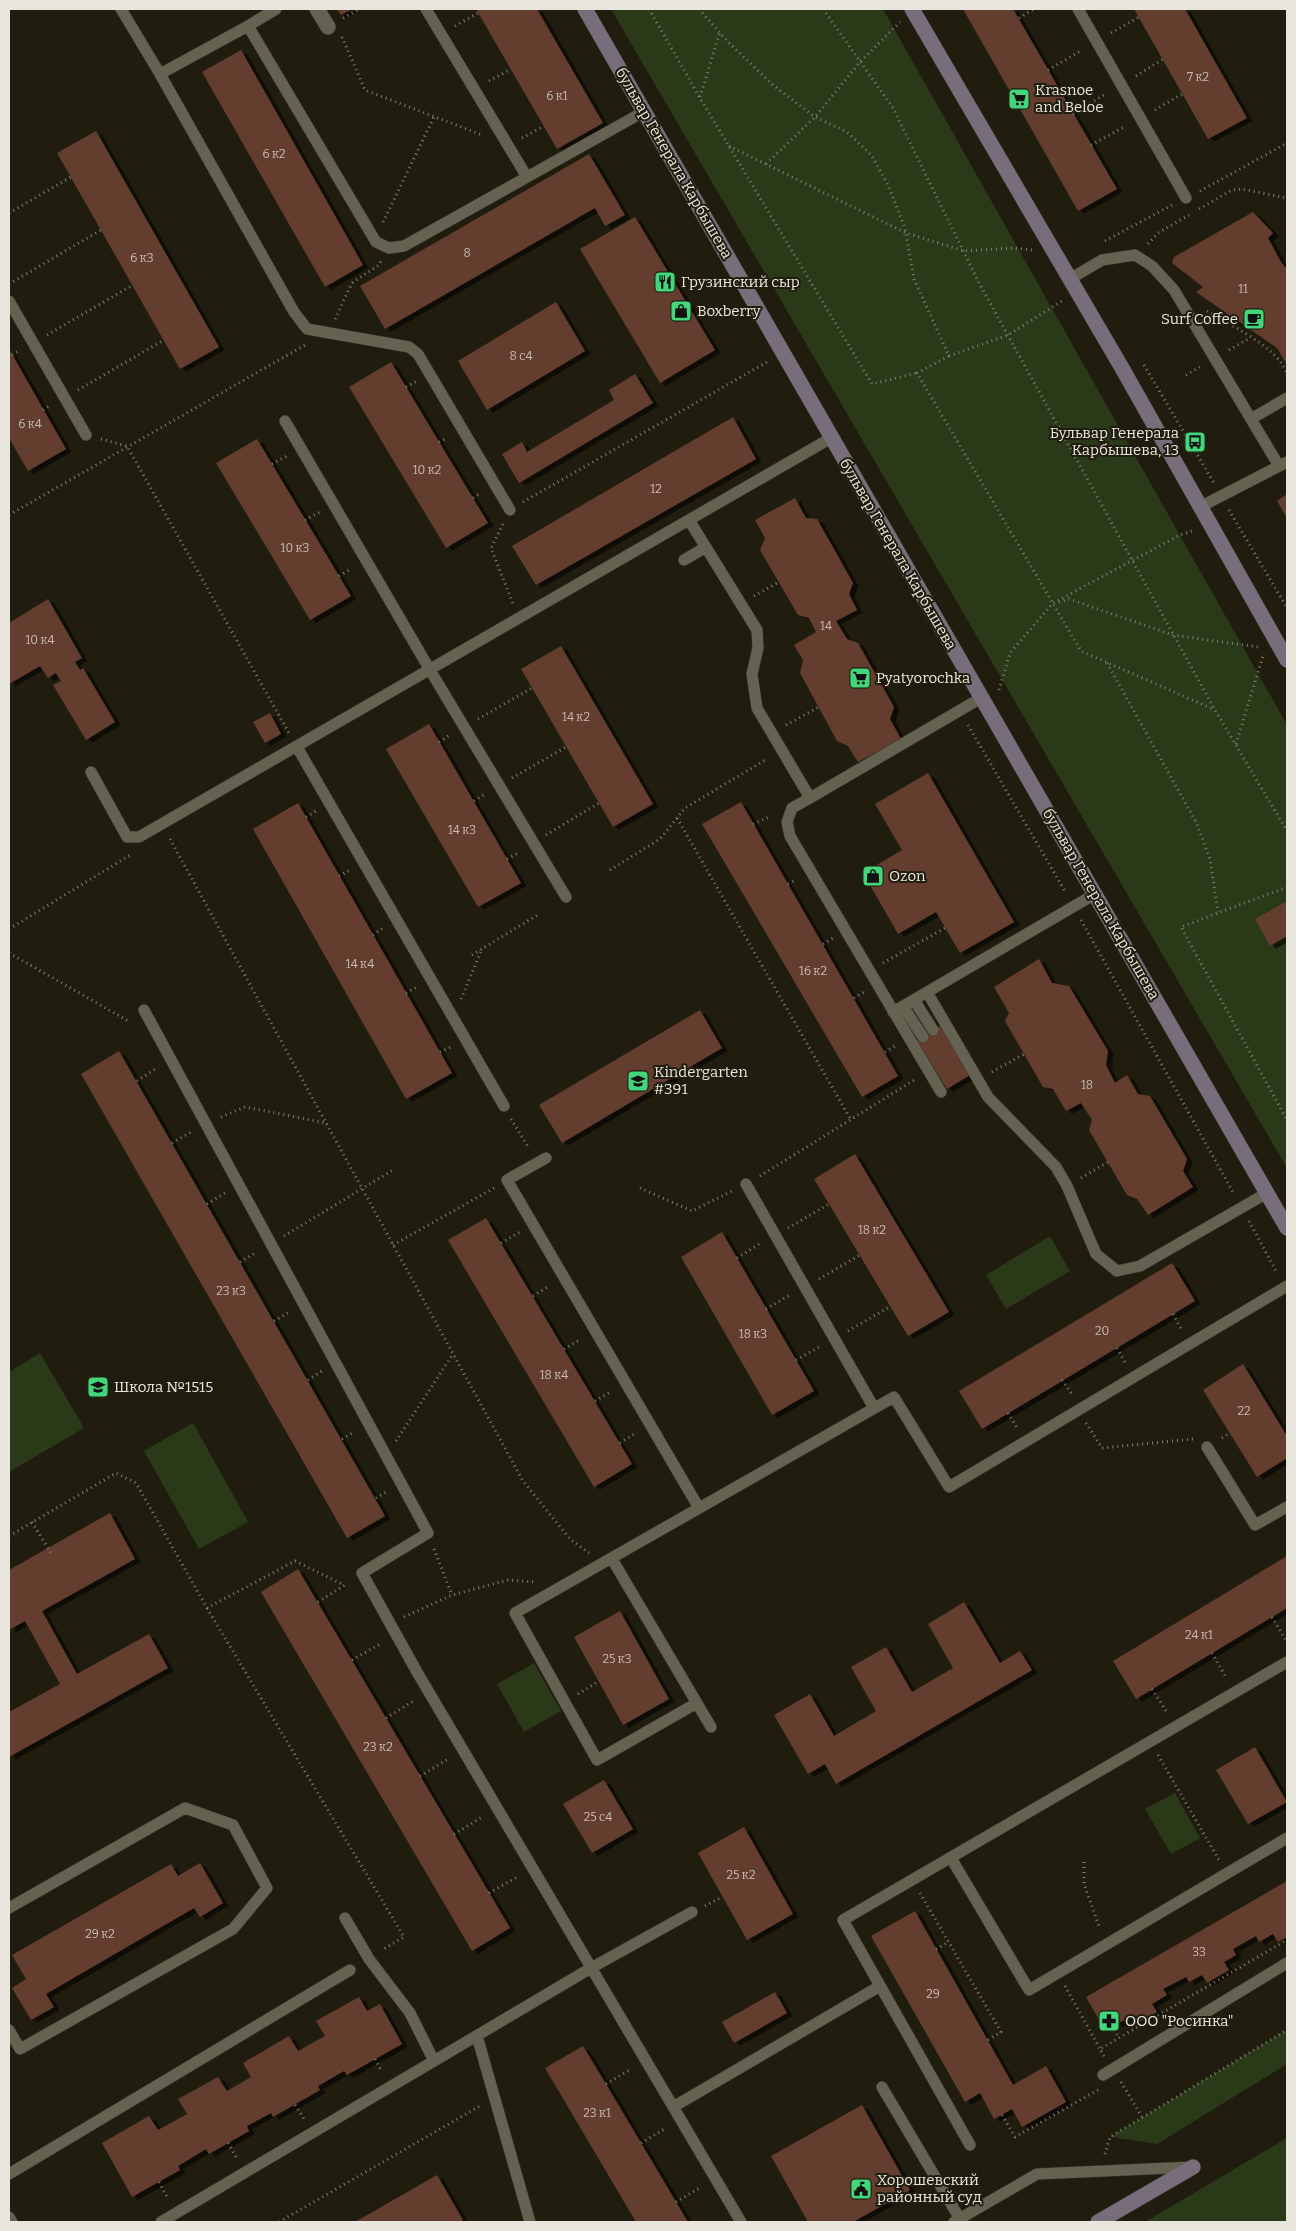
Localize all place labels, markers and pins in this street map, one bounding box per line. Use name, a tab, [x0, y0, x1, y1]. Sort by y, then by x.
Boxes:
place label: Krasnoe and Beloe	[1035, 81, 1103, 116]
supermarket icon: Krasnoe and Beloe	[1007, 87, 1031, 111]
restaurant icon: Грузинский сыр	[653, 270, 677, 294]
place label: Грузинский сыр	[681, 273, 800, 291]
shop icon: Boxberry	[669, 299, 693, 323]
place label: Boxberry	[697, 302, 761, 320]
cafe icon: Surf Coffee	[1242, 307, 1266, 331]
place label: Surf Coffee	[1161, 310, 1238, 328]
place label: Бульвар Генерала Карбышева, 13	[1050, 424, 1179, 459]
bus stop icon: Бульвар Генерала Карбышева, 13	[1183, 430, 1207, 454]
supermarket icon: Pyatyorochka	[848, 666, 872, 690]
place label: Pyatyorochka	[876, 669, 970, 687]
shop icon: Ozon	[861, 864, 885, 888]
place label: Ozon	[889, 867, 926, 885]
place label: Kindergarten #391	[654, 1063, 748, 1098]
school or university icon: Kindergarten #391	[626, 1069, 650, 1093]
school or university icon: Школа №1515	[86, 1375, 110, 1399]
place label: Школа №1515	[114, 1378, 213, 1396]
pharmacy icon: ООО "Росинка"	[1097, 2009, 1121, 2033]
place label: ООО "Росинка"	[1125, 2012, 1234, 2030]
place label: Хорошевский районный суд	[877, 2171, 982, 2206]
public building icon: Хорошевский районный суд	[849, 2177, 873, 2201]

